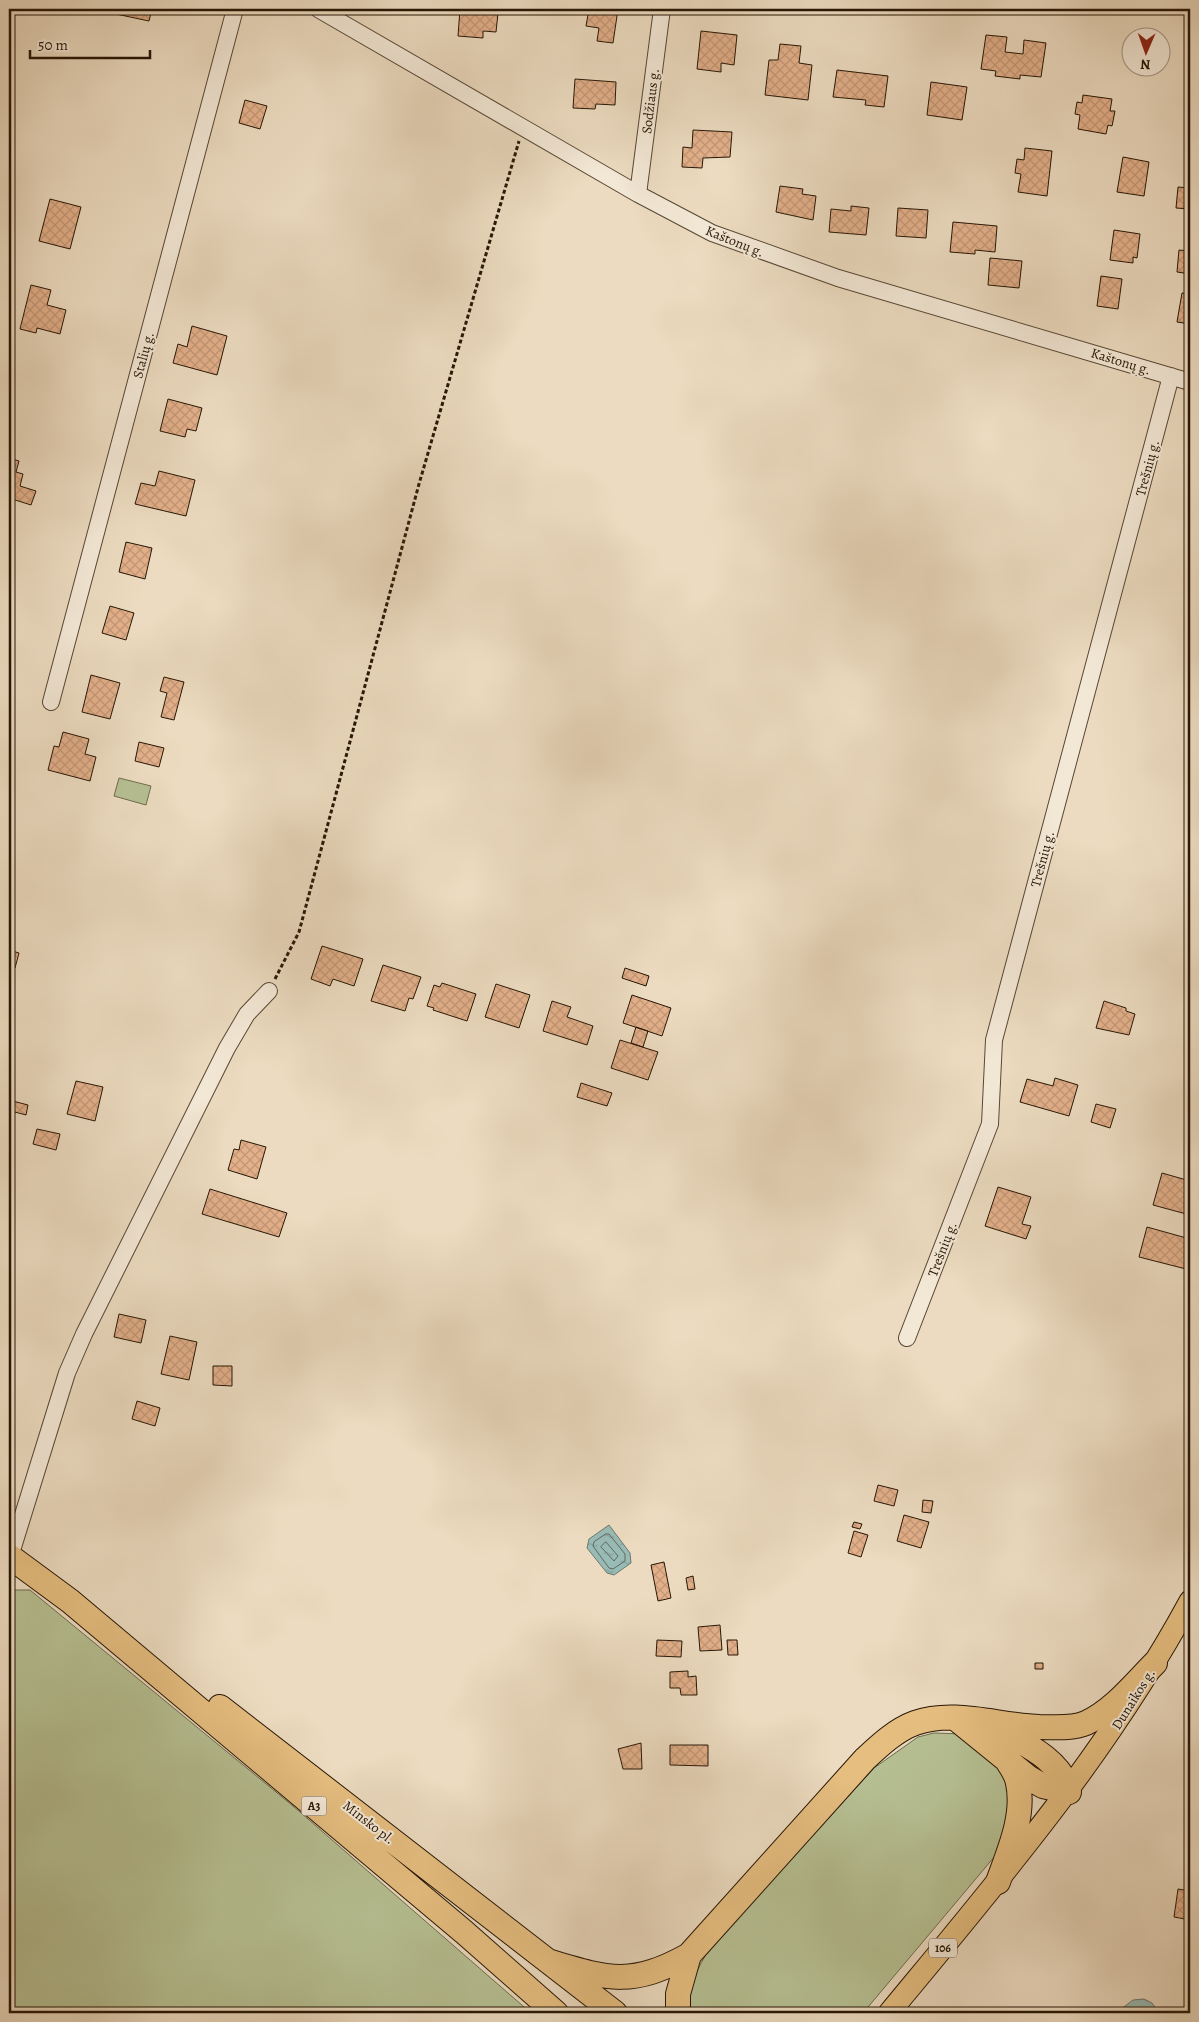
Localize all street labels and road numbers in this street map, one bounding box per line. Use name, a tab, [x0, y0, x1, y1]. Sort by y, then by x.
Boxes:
street label: Sodžiaus g.	[637, 67, 664, 135]
street label: Kaštonų g.	[703, 221, 767, 262]
street label: Stalių g.	[128, 330, 159, 381]
street label: Kaštonų g.	[1089, 343, 1153, 380]
street label: Trešnių g.	[1131, 438, 1164, 498]
street label: Trešnių g.	[1026, 829, 1059, 889]
street label: Trešnių g.	[923, 1219, 962, 1279]
street label: Dunaikos g.	[1107, 1665, 1160, 1734]
road number: A3	[302, 1796, 326, 1815]
street label: Minsko pl.	[339, 1796, 398, 1848]
road number: 106	[929, 1939, 957, 1958]

